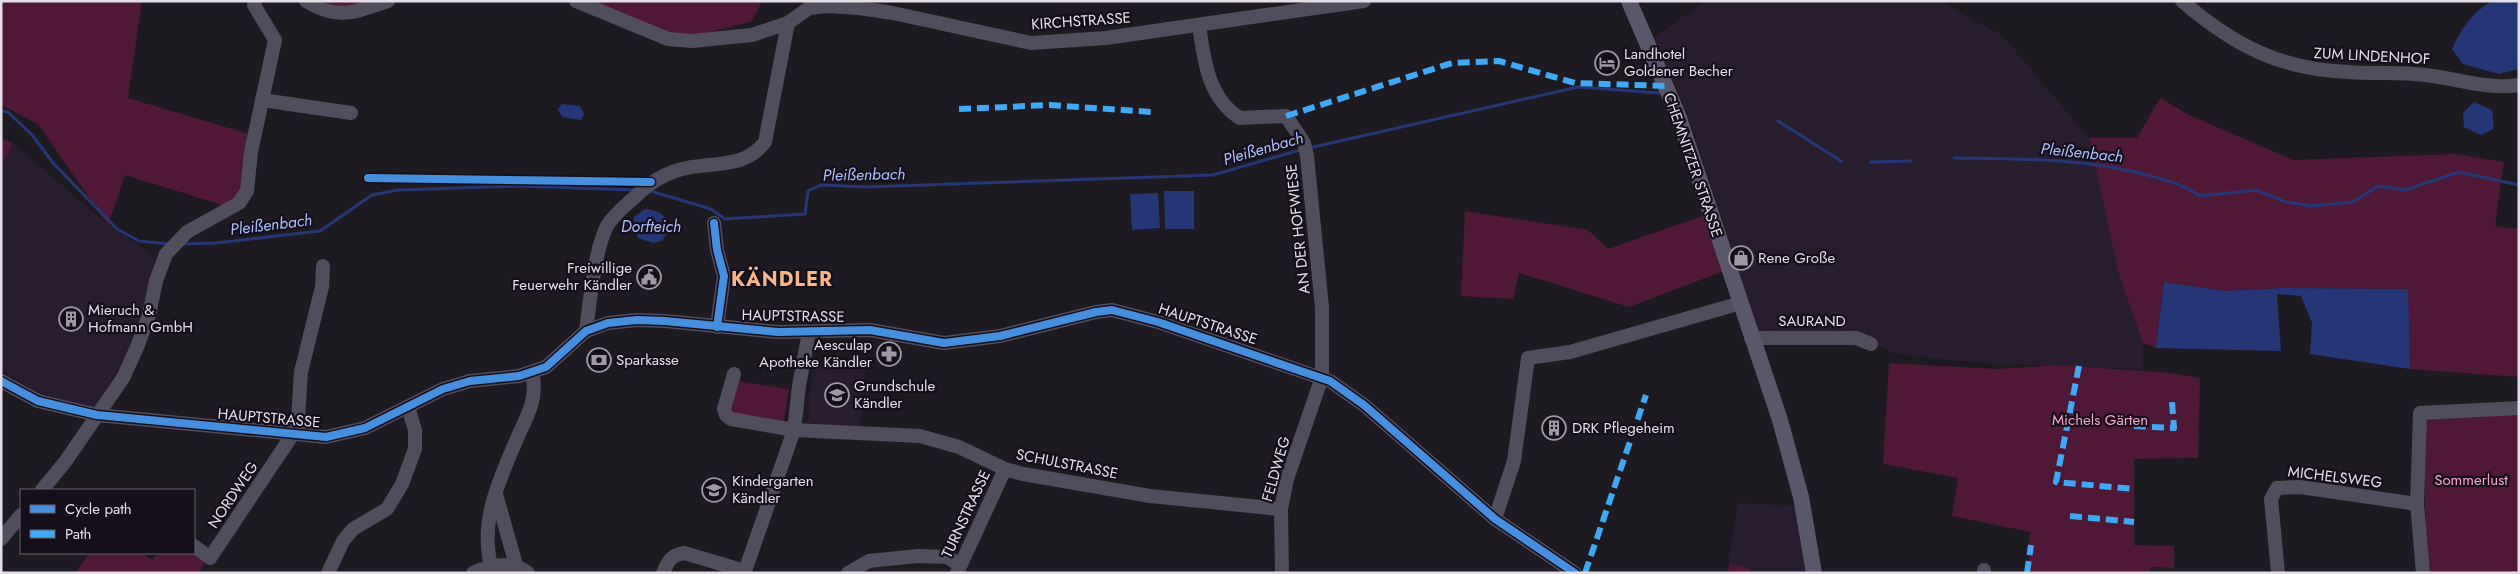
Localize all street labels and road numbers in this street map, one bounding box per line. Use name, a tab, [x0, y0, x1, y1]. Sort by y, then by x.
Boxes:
street label: KIRCHSTRASSE	[1030, 7, 1132, 35]
street label: ZUM LINDENHOF	[2313, 42, 2431, 70]
street label: CHEMNITZER STRASSE	[1658, 90, 1728, 240]
street label: AN DER HOFWIESE	[1280, 163, 1316, 295]
street label: HAUPTSTRASSE	[1156, 298, 1260, 350]
street label: HAUPTSTRASSE	[741, 304, 845, 328]
street label: SAURAND	[1778, 310, 1846, 332]
street label: HAUPTSTRASSE	[217, 403, 321, 433]
street label: FELDWEG	[1256, 434, 1296, 504]
street label: SCHULSTRASSE	[1014, 443, 1120, 485]
street label: NORDWEG	[203, 457, 263, 533]
street label: MICHELSWEG	[2287, 460, 2383, 494]
street label: TURNSTRASSE	[936, 466, 996, 562]

